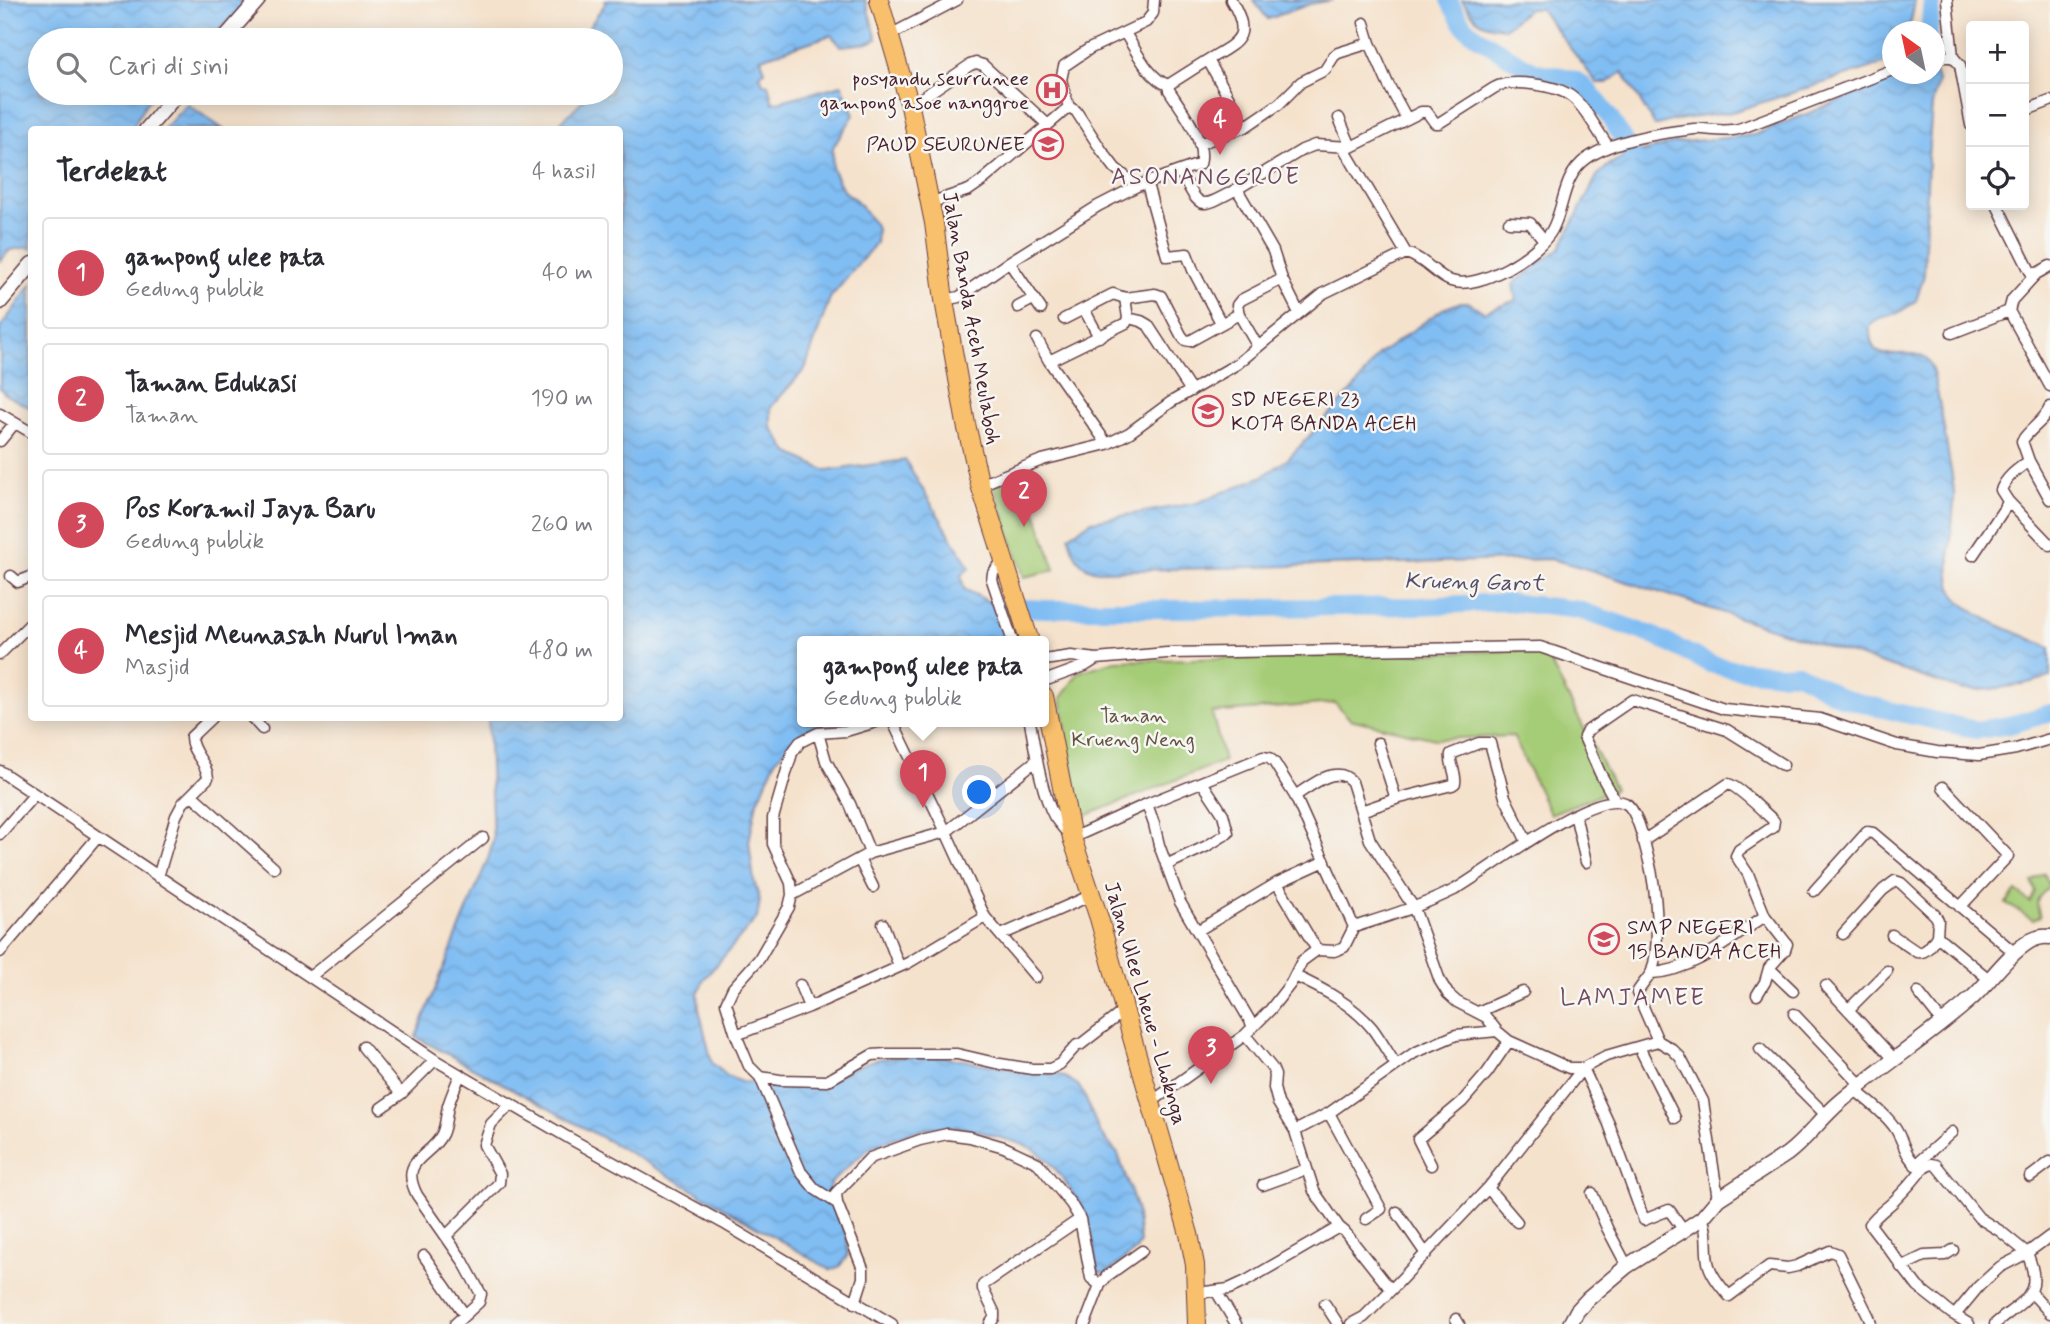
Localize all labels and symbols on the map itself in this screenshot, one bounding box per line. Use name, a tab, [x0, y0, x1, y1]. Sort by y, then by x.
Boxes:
north arrow	[1882, 21, 1945, 84]
place label: posyandu seurrunee gampong asoe nanggroe	[820, 65, 1029, 119]
hospital icon: posyandu seurrunee gampong asoe nanggroe	[1035, 73, 1069, 107]
pin: 4	[1197, 97, 1243, 155]
school or university icon: PAUD SEURUNEE	[1031, 127, 1065, 161]
place label: PAUD SEURUNEE	[866, 131, 1025, 159]
district label: ASONANGGROE	[1111, 162, 1301, 193]
street label: Jalan Banda Aceh Meulaboh	[935, 189, 1007, 447]
place label: SD NEGERI 23 KOTA BANDA ACEH	[1231, 386, 1416, 438]
school or university icon: SD NEGERI 23 KOTA BANDA ACEH	[1191, 394, 1225, 428]
pin: 2	[1001, 469, 1047, 527]
water label: Krueng Garot	[1404, 567, 1546, 599]
park label: Taman Krueng Neng	[1071, 702, 1195, 754]
pin: 1	[900, 750, 946, 808]
your location	[962, 775, 996, 809]
street label: Jalan Ulee Lheue - Lhoknga	[1096, 878, 1193, 1129]
place label: SMP NEGERI 15 BANDA ACEH	[1627, 914, 1781, 966]
school or university icon: SMP NEGERI 15 BANDA ACEH	[1587, 922, 1621, 956]
district label: LAMJAMEE	[1560, 983, 1706, 1014]
pin: 3	[1188, 1026, 1234, 1084]

